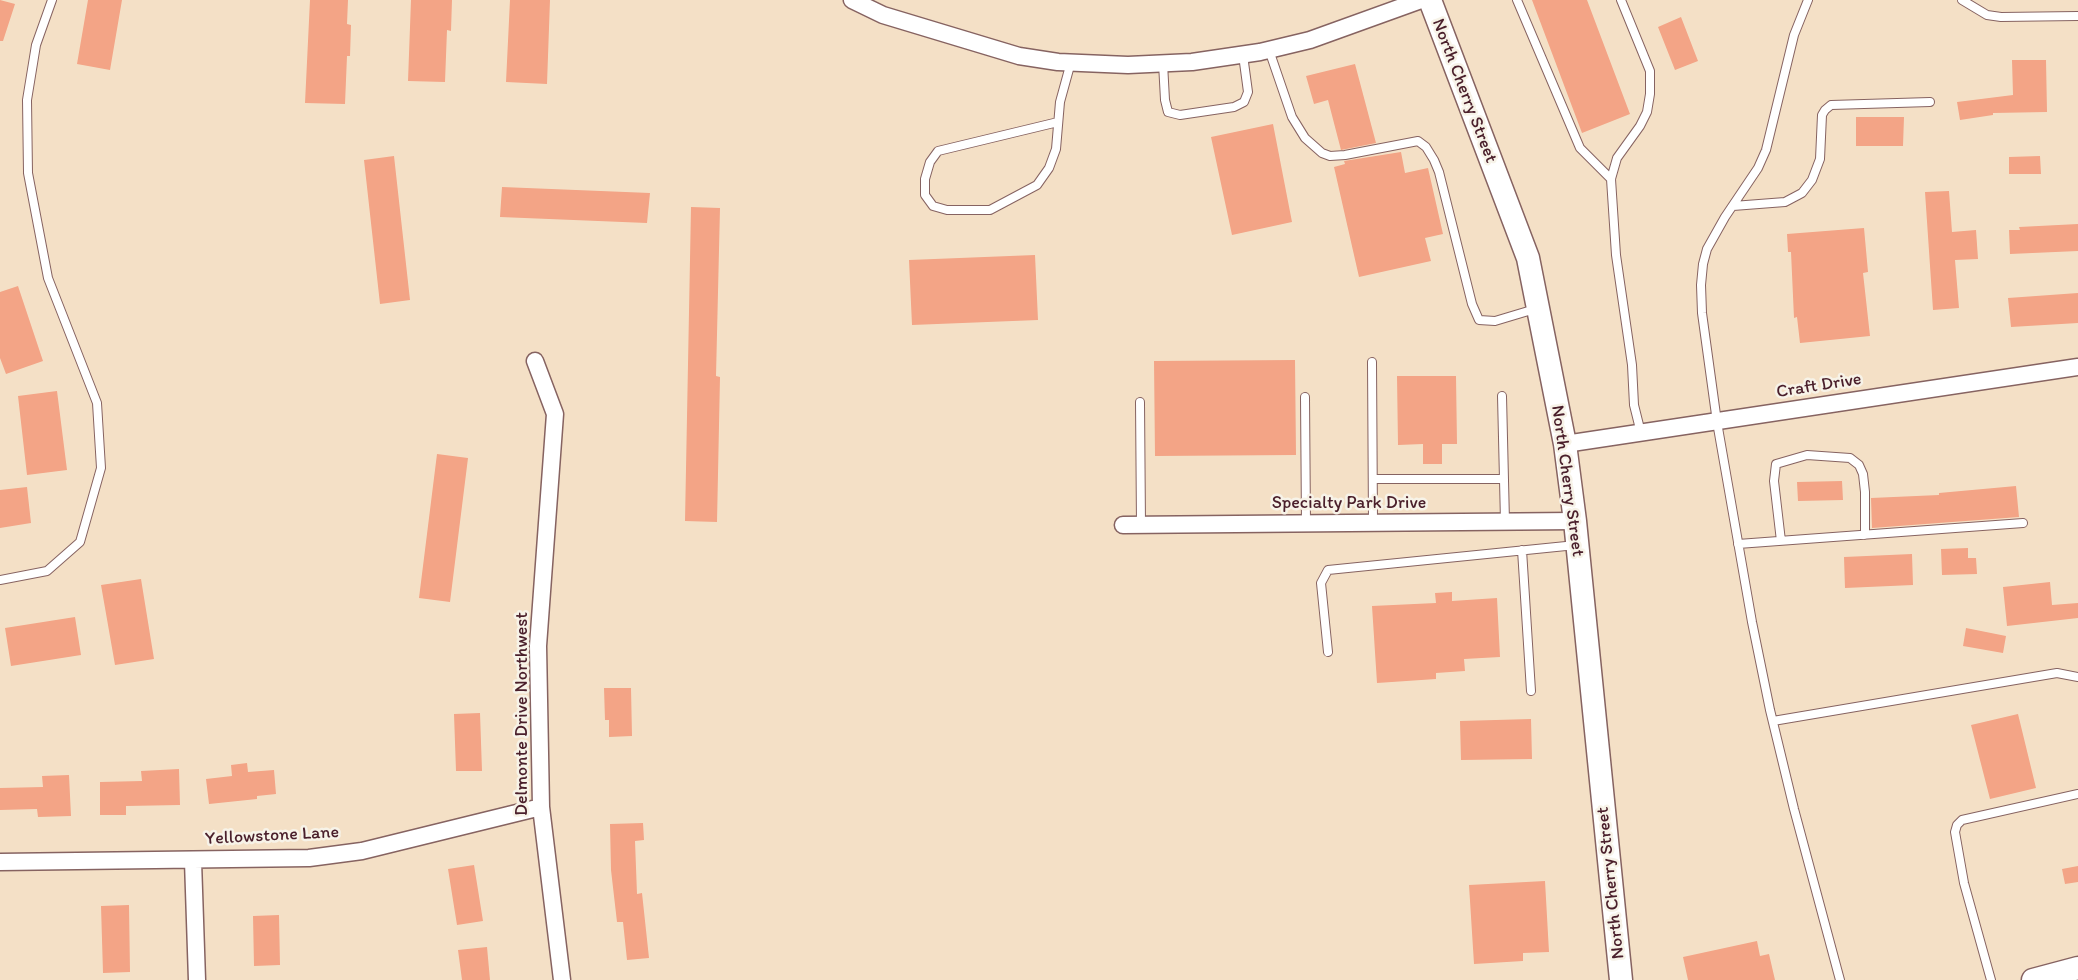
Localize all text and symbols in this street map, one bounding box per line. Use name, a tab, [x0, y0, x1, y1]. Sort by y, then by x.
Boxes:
street label: North Cherry Street	[1427, 16, 1501, 166]
street label: Craft Drive	[1775, 369, 1863, 403]
street label: North Cherry Street	[1546, 404, 1588, 558]
street label: Specialty Park Drive	[1272, 492, 1426, 514]
street label: Delmonte Drive Northwest	[511, 612, 533, 816]
street label: North Cherry Street	[1592, 806, 1630, 960]
street label: Yellowstone Lane	[204, 822, 340, 850]

